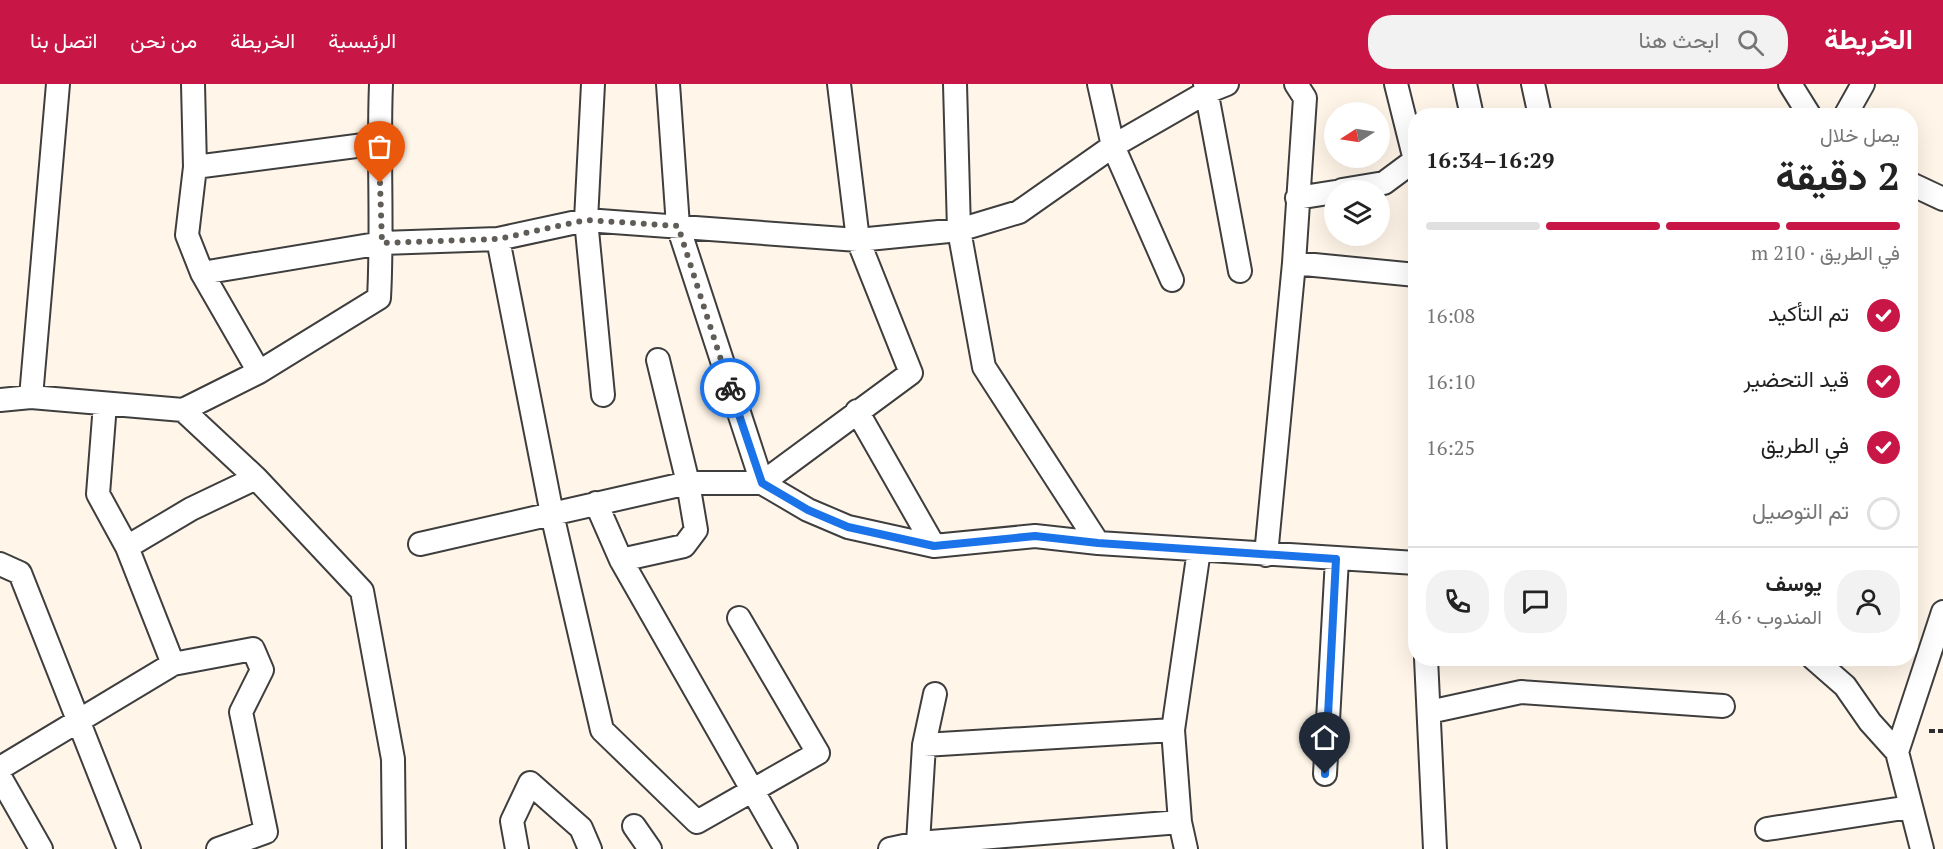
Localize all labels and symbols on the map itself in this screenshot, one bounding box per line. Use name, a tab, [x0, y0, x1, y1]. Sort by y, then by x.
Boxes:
north arrow	[1324, 102, 1390, 168]
pin	[354, 121, 405, 183]
courier	[700, 358, 760, 418]
pin	[1299, 712, 1350, 774]

